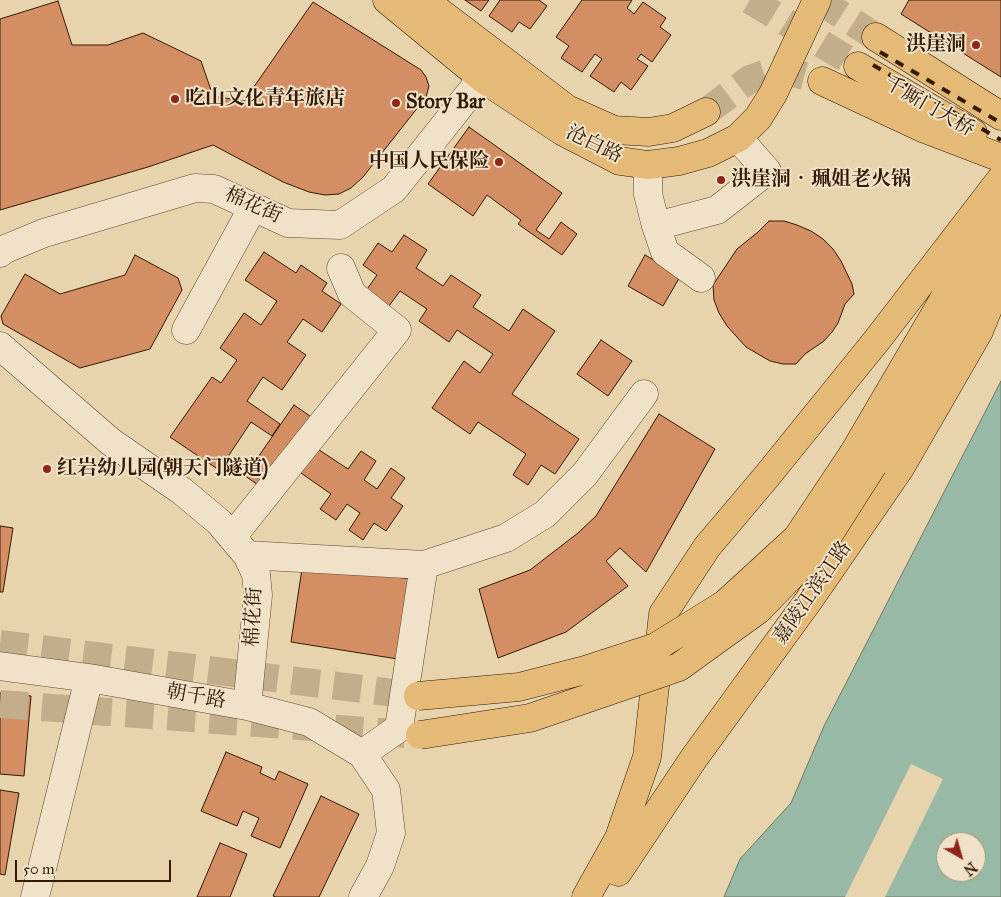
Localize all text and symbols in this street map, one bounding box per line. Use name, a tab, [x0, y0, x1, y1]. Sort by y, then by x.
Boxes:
place label: 洪崖洞	[906, 33, 966, 57]
marker: 洪崖洞	[970, 39, 982, 51]
street label: 千厮门大桥	[880, 72, 978, 142]
place label: 吃山文化青年旅店	[185, 87, 345, 111]
place label: Story Bar	[406, 91, 485, 115]
marker: 吃山文化青年旅店	[169, 93, 181, 105]
marker: Story Bar	[390, 97, 402, 109]
street label: 沧白路	[562, 121, 626, 169]
place label: 中国人民保险	[369, 150, 489, 174]
marker: 中国人民保险	[493, 156, 505, 168]
place label: 洪崖洞‧珮姐老火锅	[731, 168, 911, 192]
marker: 洪崖洞‧珮姐老火锅	[715, 174, 727, 186]
street label: 棉花街	[221, 183, 285, 229]
place label: 红岩幼儿园(朝天门隧道)	[57, 457, 268, 481]
marker: 红岩幼儿园(朝天门隧道)	[41, 463, 53, 475]
street label: 嘉陵江滨江路	[769, 537, 857, 649]
street label: 棉花街	[240, 586, 268, 648]
street label: 朝千路	[164, 680, 228, 714]
north arrow	[936, 832, 986, 882]
scale bar	[18, 850, 174, 882]
text: N	[960, 858, 980, 879]
text: 50 m	[23, 860, 55, 878]

